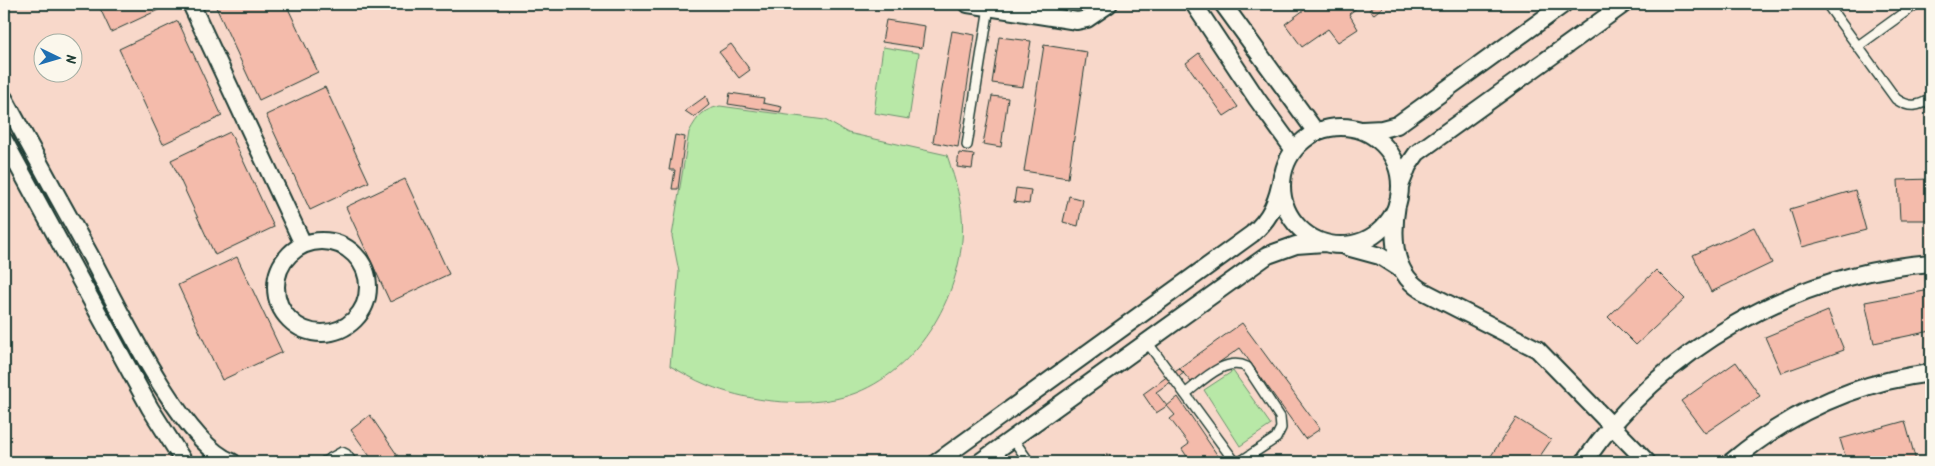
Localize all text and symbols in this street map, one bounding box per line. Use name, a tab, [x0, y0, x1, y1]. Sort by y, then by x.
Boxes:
north arrow	[32, 32, 82, 82]
text: N	[59, 54, 81, 65]

